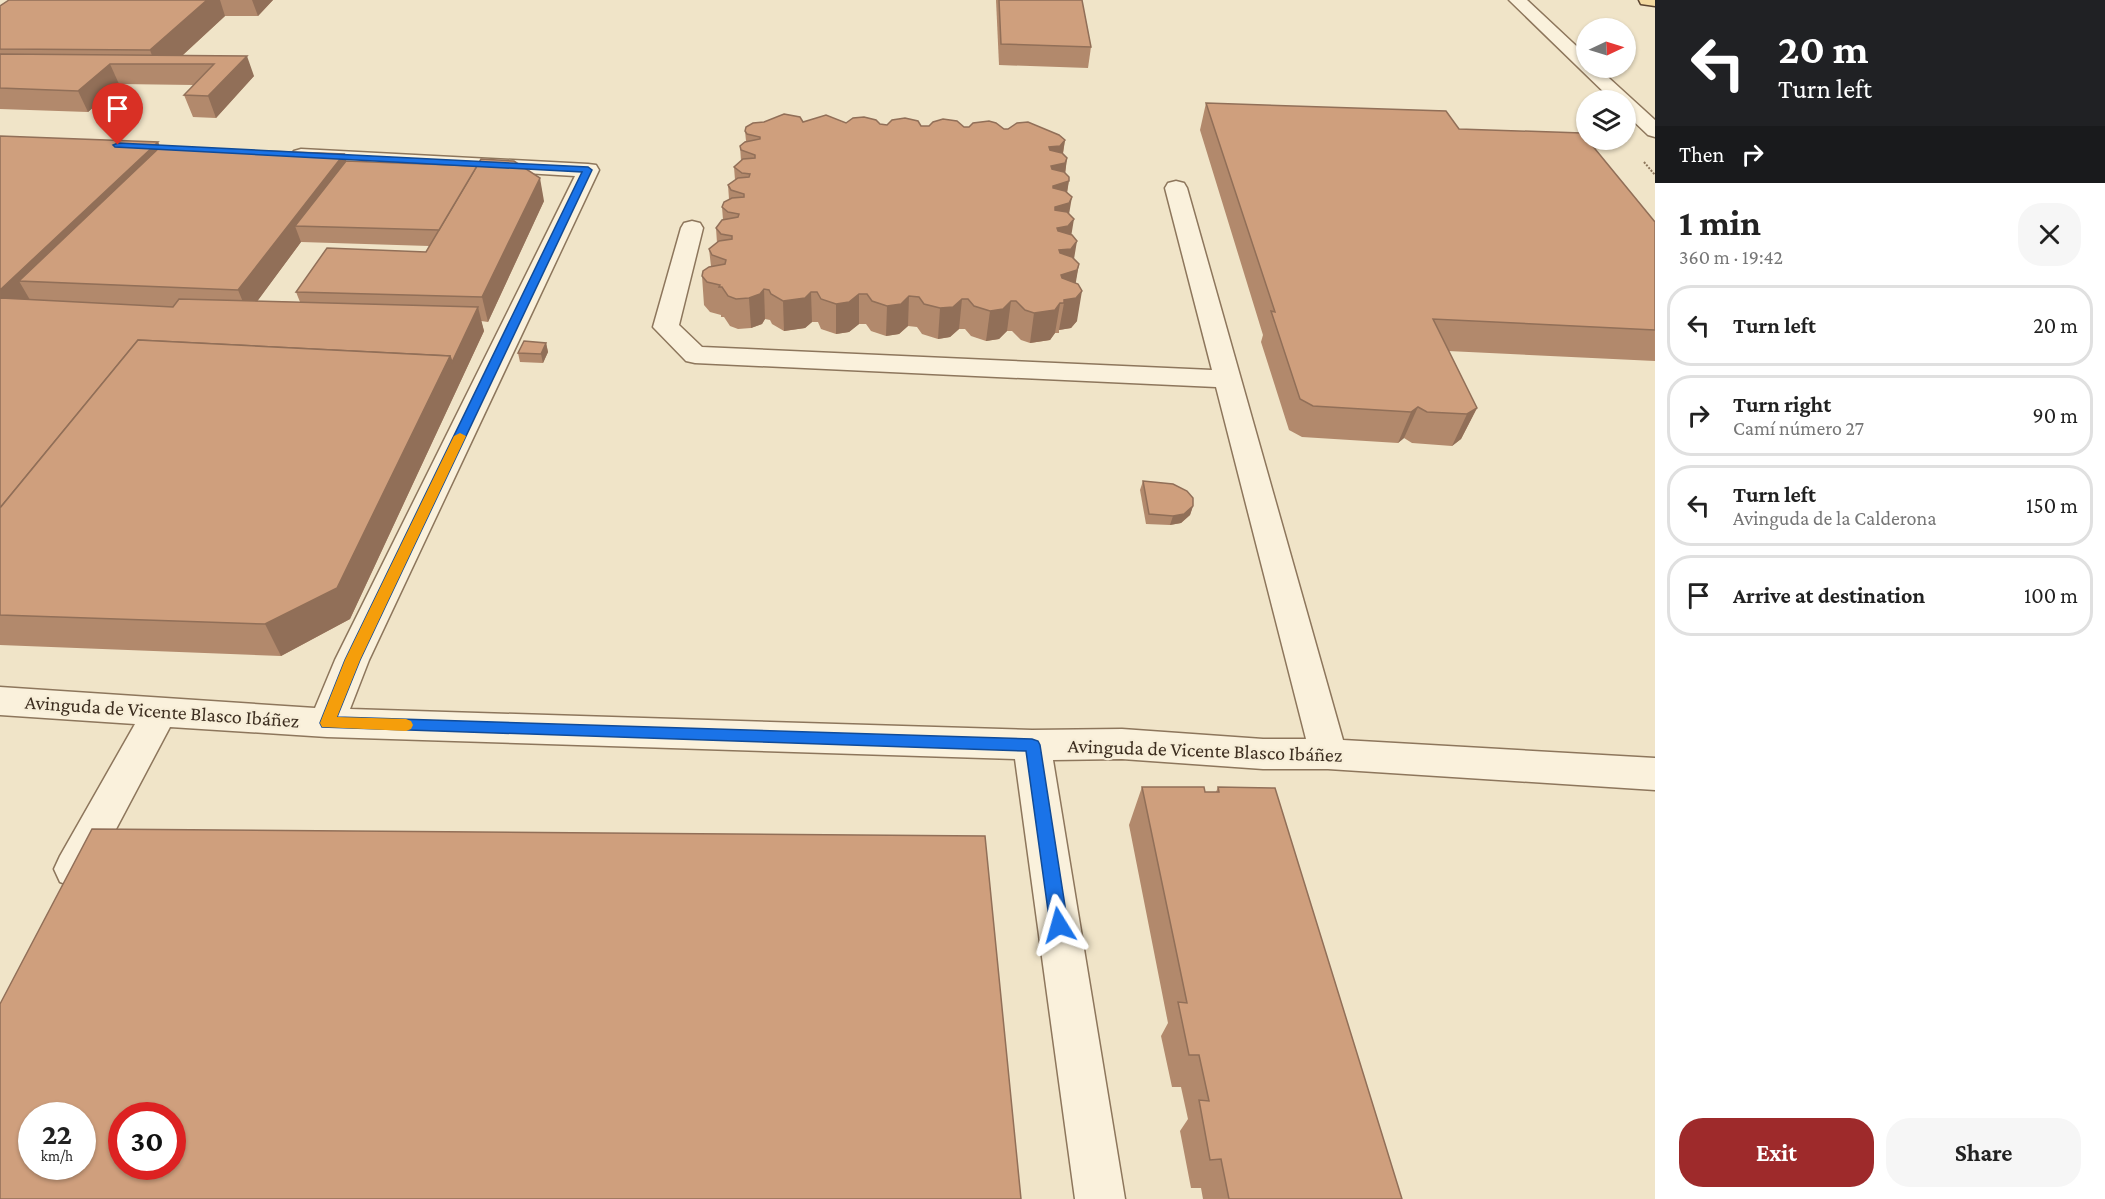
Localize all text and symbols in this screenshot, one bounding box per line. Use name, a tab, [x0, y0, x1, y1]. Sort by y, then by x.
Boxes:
north arrow	[1576, 18, 1636, 78]
map controls	[1576, 18, 1636, 150]
icon: left	[1679, 24, 1757, 102]
text: 20 m	[1778, 25, 1869, 72]
text: Turn left	[1778, 74, 1872, 104]
pin	[92, 83, 143, 145]
button: layers	[1576, 90, 1636, 150]
icon: arrive	[101, 92, 134, 125]
icon: right	[1736, 138, 1769, 171]
text: Then	[1679, 142, 1724, 167]
text: 1 min	[1679, 203, 1761, 243]
button: close	[2018, 203, 2081, 266]
text: 360 m · 19:42	[1679, 246, 1783, 268]
icon: left	[1682, 309, 1715, 342]
text: Turn left	[1733, 313, 1816, 338]
text: 20 m	[2033, 313, 2078, 338]
text: Turn right	[1733, 392, 1831, 417]
icon: right	[1682, 399, 1715, 432]
text: 90 m	[2033, 403, 2078, 428]
text: Camí número 27	[1733, 417, 1864, 439]
text: Turn left	[1733, 482, 1816, 507]
icon: left	[1682, 489, 1715, 522]
text: 150 m	[2026, 493, 2078, 518]
text: Avinguda de la Calderona	[1733, 507, 1936, 529]
icon: arrive	[1682, 579, 1715, 612]
text: Arrive at destination	[1733, 583, 1925, 608]
text: 100 m	[2024, 583, 2078, 608]
street label: Avinguda de Vicente Blasco Ibáñez	[24, 690, 300, 733]
street label: Avinguda de Vicente Blasco Ibáñez	[1067, 734, 1343, 767]
position arrow	[1027, 893, 1091, 957]
speed limit sign: 30	[108, 1102, 186, 1180]
text: 22	[42, 1117, 72, 1150]
button: Exit	[1679, 1118, 1874, 1187]
button: Share	[1886, 1118, 2081, 1187]
text: km/h	[41, 1148, 73, 1164]

